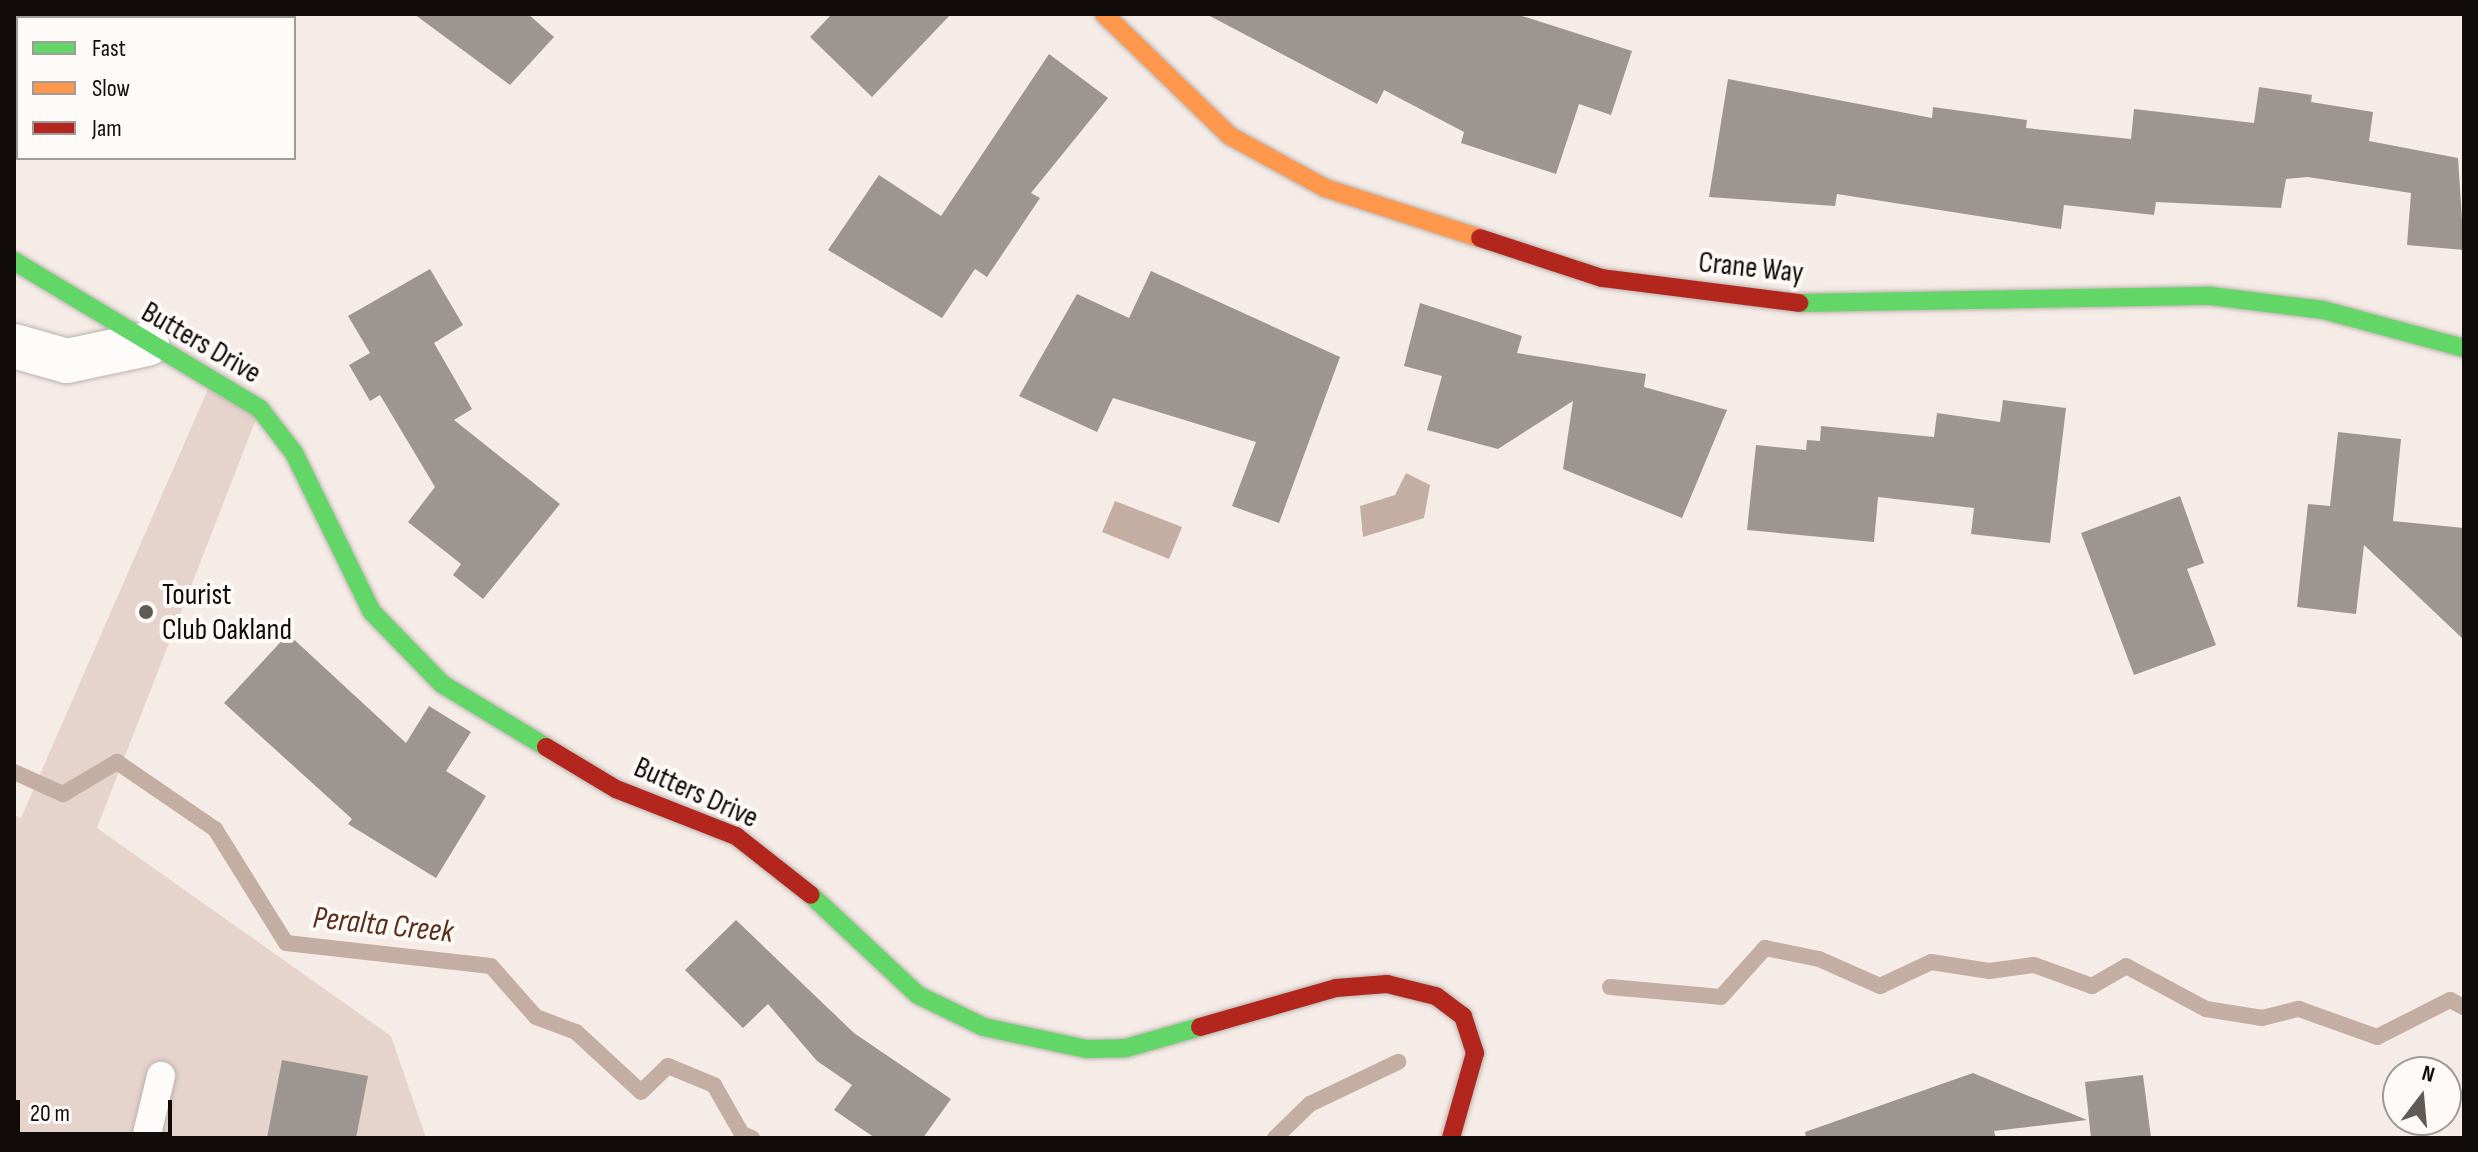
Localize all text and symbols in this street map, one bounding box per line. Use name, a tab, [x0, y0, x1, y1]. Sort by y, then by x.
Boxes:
legend	[16, 16, 296, 160]
text: Fast	[92, 34, 126, 63]
text: Slow	[92, 74, 130, 103]
text: Jam	[92, 114, 122, 143]
street label: Crane Way	[1697, 245, 1805, 291]
street label: Butters Drive	[135, 294, 267, 392]
place label: Tourist Club Oakland	[162, 577, 292, 648]
marker: Tourist Club Oakland	[137, 603, 155, 621]
street label: Butters Drive	[628, 750, 764, 836]
water label: Peralta Creek	[311, 900, 455, 952]
north arrow	[2382, 1056, 2462, 1136]
text: N	[2419, 1060, 2438, 1089]
scale bar	[20, 1084, 176, 1134]
text: 20 m	[30, 1099, 70, 1128]

